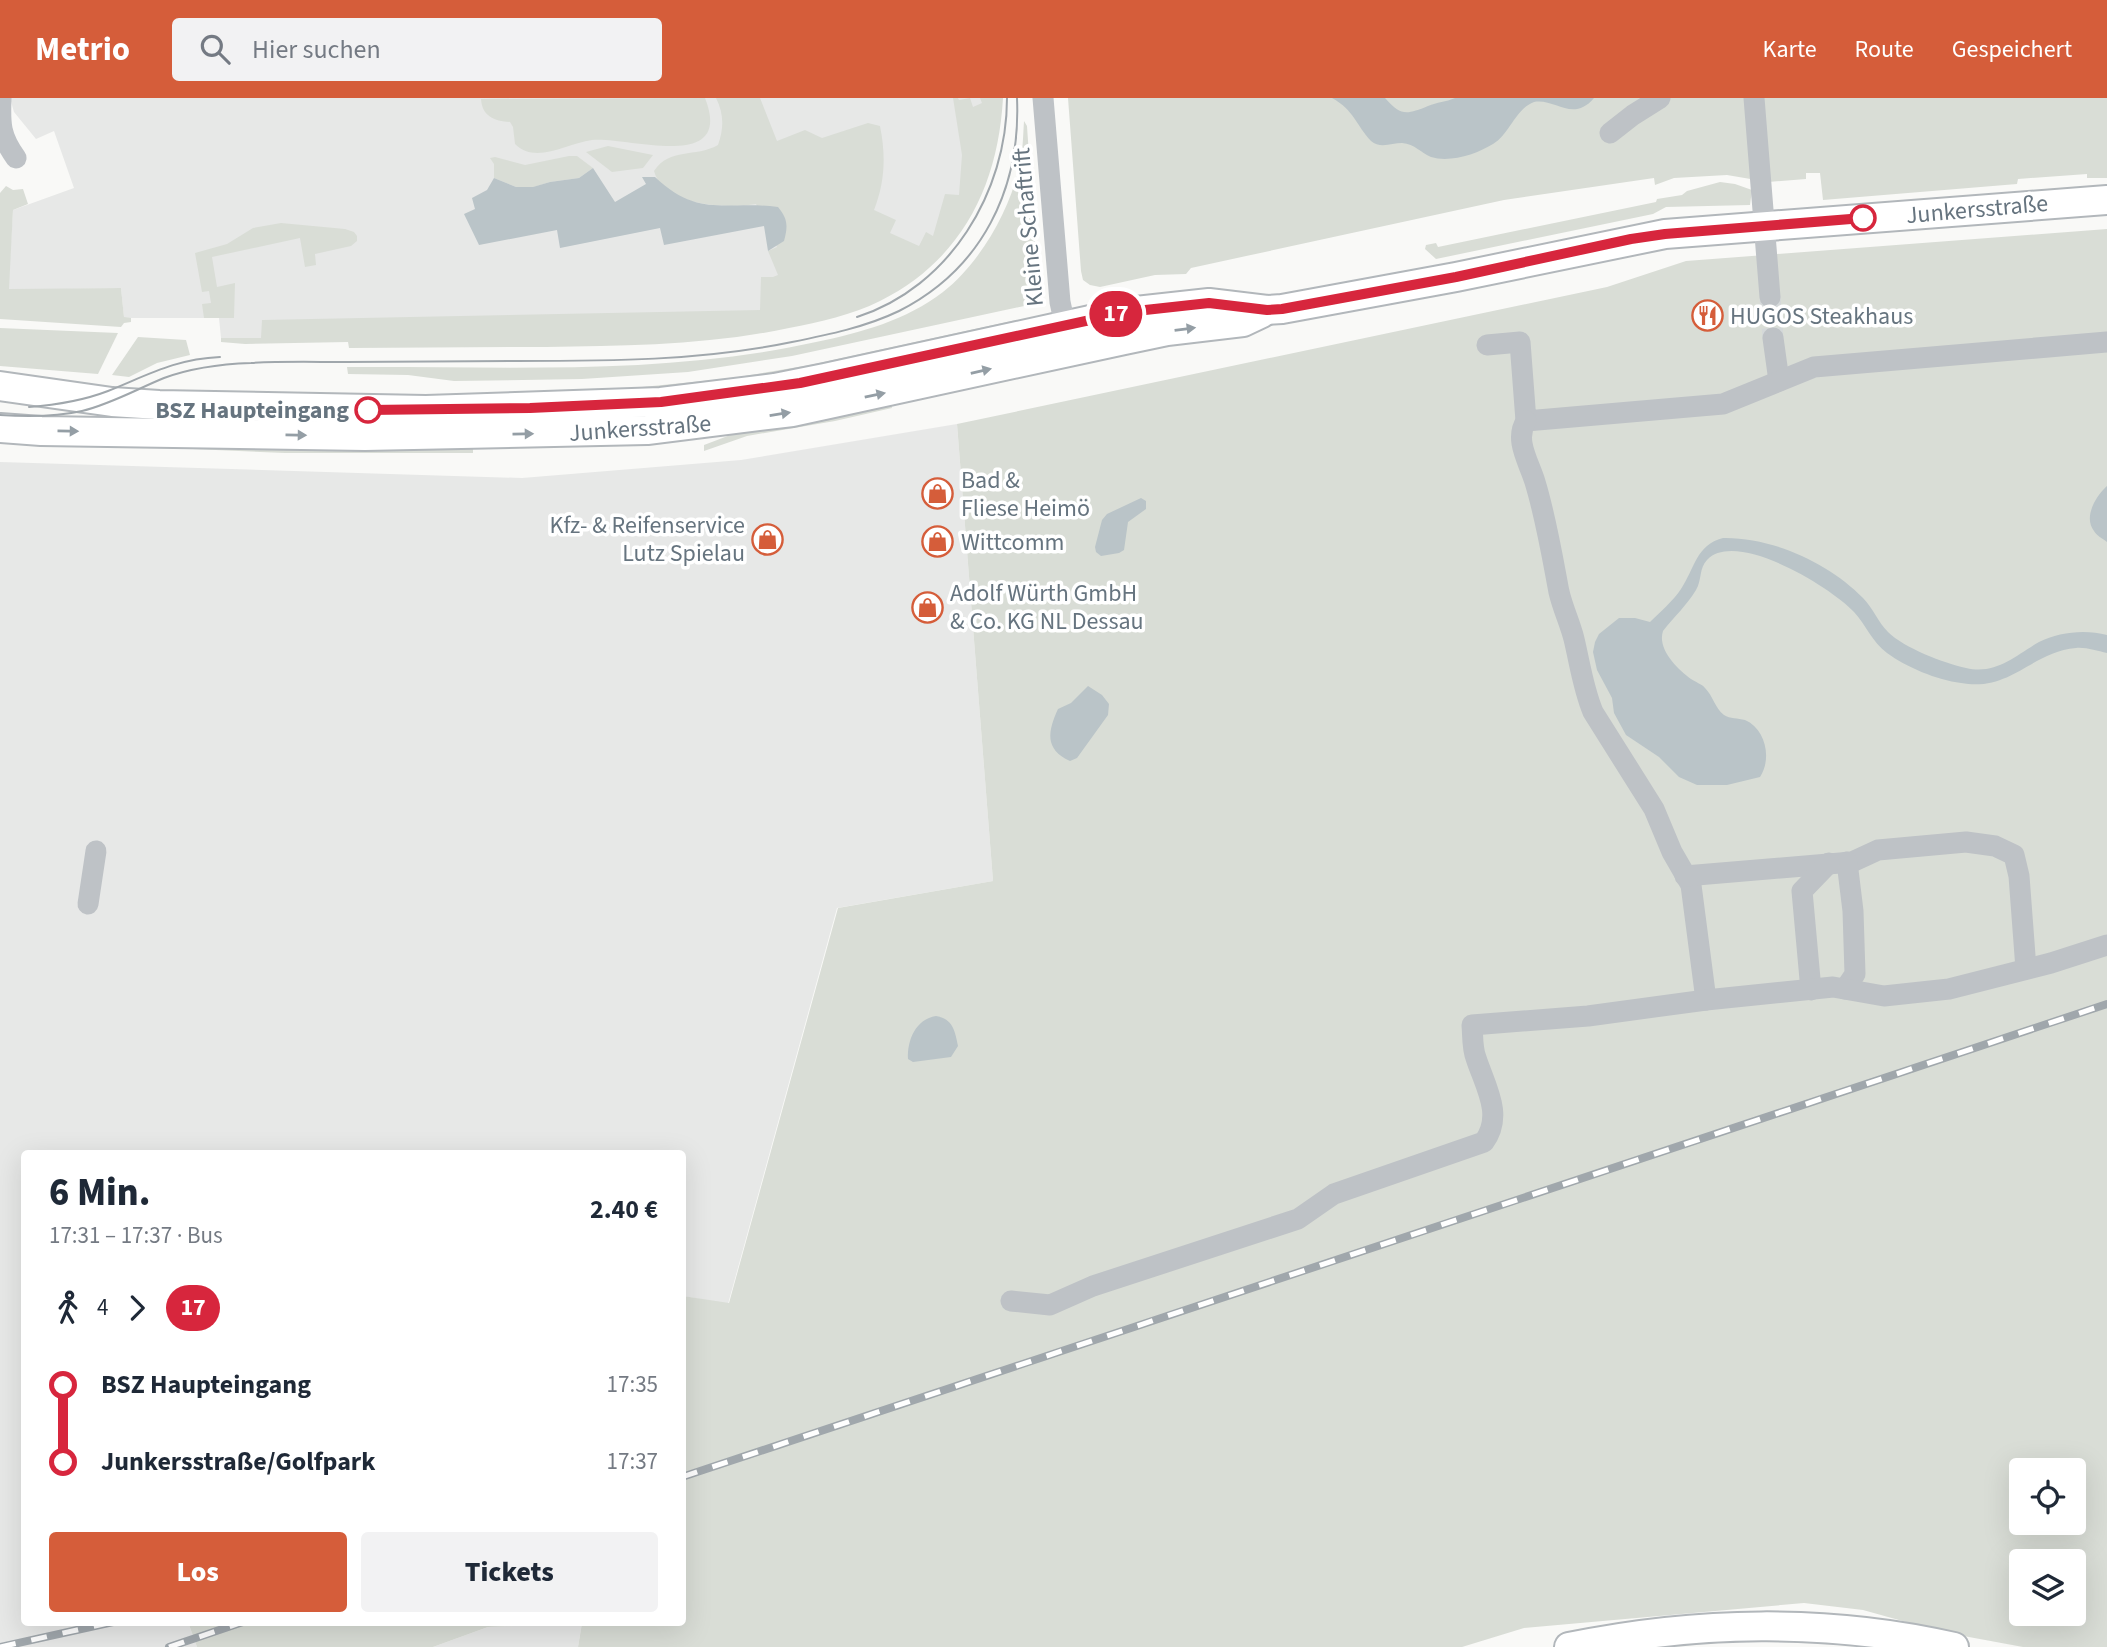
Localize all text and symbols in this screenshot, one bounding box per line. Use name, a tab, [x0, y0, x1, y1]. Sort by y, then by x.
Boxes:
search box	[172, 18, 662, 81]
text: Metrio	[35, 26, 130, 73]
icon: search	[196, 30, 234, 68]
text: Hier suchen	[252, 31, 381, 68]
text: Karte	[1763, 32, 1817, 67]
text: Route	[1855, 32, 1914, 67]
text: Gespeichert	[1952, 32, 2072, 67]
street label: Kleine Schaftrift	[1004, 146, 1053, 308]
street label: Junkersstraße	[1904, 186, 2050, 233]
unlabelled marker	[1850, 205, 1876, 231]
line badge: 17	[1084, 291, 1148, 337]
text: 17	[1103, 296, 1129, 331]
restaurant icon: HUGOS Steakhaus	[1690, 299, 1724, 333]
place label: HUGOS Steakhaus	[1730, 299, 1913, 334]
one-way arrow	[1175, 324, 1197, 335]
one-way arrow	[970, 366, 992, 377]
one-way arrow	[864, 390, 886, 401]
place label: BSZ Haupteingang	[155, 393, 349, 428]
marker: BSZ Haupteingang	[355, 397, 381, 423]
street label: Junkersstraße	[568, 406, 712, 451]
one-way arrow	[769, 408, 791, 419]
one-way arrow	[57, 425, 79, 437]
one-way arrow	[512, 429, 534, 440]
one-way arrow	[285, 430, 307, 441]
place label: Bad & Fliese Heimö	[961, 463, 1090, 526]
shop icon: Bad & Fliese Heimö	[921, 477, 955, 511]
place label: Kfz- & Reifenservice Lutz Spielau	[550, 508, 745, 571]
shop icon: Kfz- & Reifenservice Lutz Spielau	[751, 522, 785, 556]
shop icon: Wittcomm	[921, 525, 955, 559]
place label: Wittcomm	[961, 525, 1064, 560]
place label: Adolf Würth GmbH & Co. KG NL Dessau	[950, 576, 1144, 639]
shop icon: Adolf Würth GmbH & Co. KG NL Dessau	[910, 590, 944, 624]
text: 6 Min.	[49, 1166, 151, 1220]
text: 2.40 €	[590, 1191, 658, 1228]
text: 17:31 – 17:37 · Bus	[49, 1219, 223, 1252]
icon: walk	[49, 1289, 87, 1327]
icon: forward	[118, 1289, 156, 1327]
text: 17	[180, 1290, 206, 1325]
text: 4	[97, 1291, 108, 1324]
text: BSZ Haupteingang	[101, 1366, 311, 1403]
text: 17:35	[607, 1368, 658, 1401]
text: Junkersstraße/Golfpark	[101, 1443, 375, 1480]
text: 17:37	[607, 1445, 658, 1478]
map controls	[2009, 1458, 2086, 1626]
button: locate	[2009, 1458, 2086, 1535]
button: Los	[49, 1532, 347, 1612]
button: Tickets	[361, 1532, 658, 1612]
button: layers	[2009, 1549, 2086, 1626]

